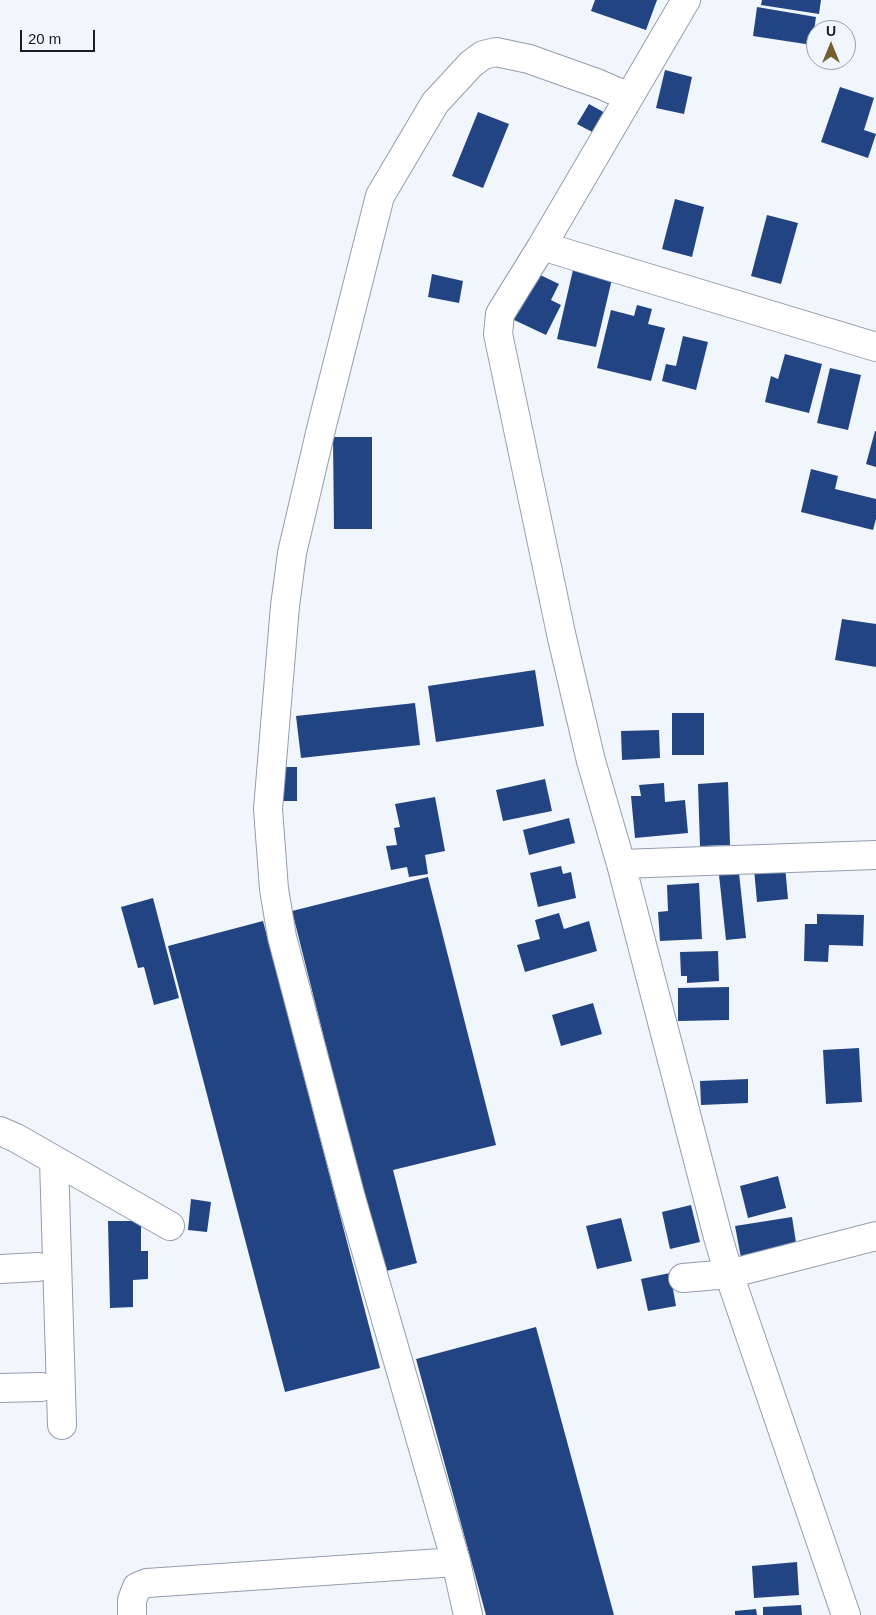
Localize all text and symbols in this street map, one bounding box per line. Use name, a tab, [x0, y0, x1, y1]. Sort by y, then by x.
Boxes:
scale bar	[22, 20, 98, 52]
north arrow	[806, 20, 856, 70]
text: U	[826, 23, 836, 39]
text: 20 m	[28, 30, 61, 47]

